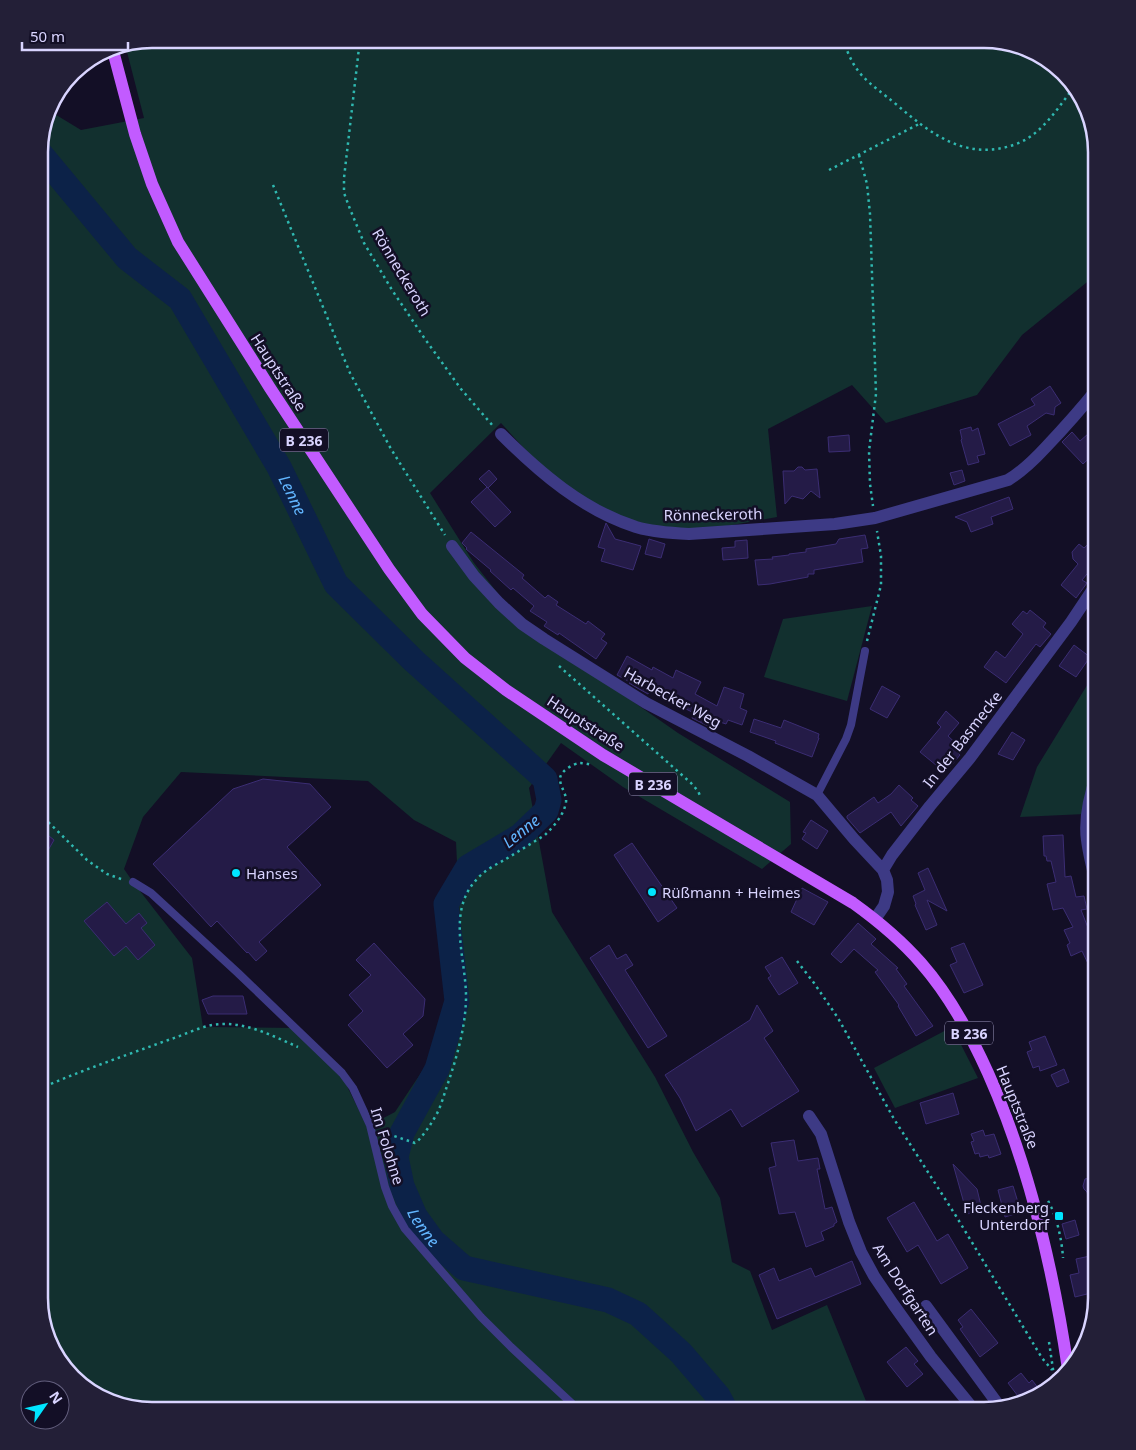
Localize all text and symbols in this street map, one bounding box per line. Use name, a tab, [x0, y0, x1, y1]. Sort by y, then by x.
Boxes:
scale bar	[22, 20, 129, 52]
text: 50 m	[30, 26, 65, 46]
street label: Rönneckeroth	[368, 225, 436, 319]
street label: Hauptstraße	[247, 330, 311, 414]
road number: B 236	[280, 428, 328, 452]
water label: Lenne	[274, 471, 312, 519]
street label: Rönneckeroth	[663, 503, 763, 525]
street label: Harbecker Weg	[621, 662, 725, 732]
street label: In der Basmecke	[918, 687, 1006, 791]
street label: Hauptstraße	[544, 691, 628, 755]
road number: B 236	[629, 772, 677, 796]
water label: Lenne	[498, 809, 544, 853]
place label: Hanses	[246, 863, 298, 883]
marker: Hanses	[230, 867, 242, 879]
place label: Rüßmann + Heimes	[662, 882, 801, 902]
marker: Rüßmann + Heimes	[646, 886, 658, 898]
road number: B 236	[945, 1021, 993, 1044]
street label: Hauptstraße	[992, 1062, 1044, 1152]
street label: Im Folohne	[367, 1105, 409, 1187]
place label: Fleckenberg Unterdorf	[963, 1197, 1050, 1234]
water label: Lenne	[402, 1205, 444, 1252]
marker: Fleckenberg Unterdorf	[1053, 1210, 1065, 1222]
street label: Am Dorfgarten	[869, 1239, 943, 1339]
north arrow	[20, 1380, 70, 1430]
text: N	[45, 1387, 67, 1407]

